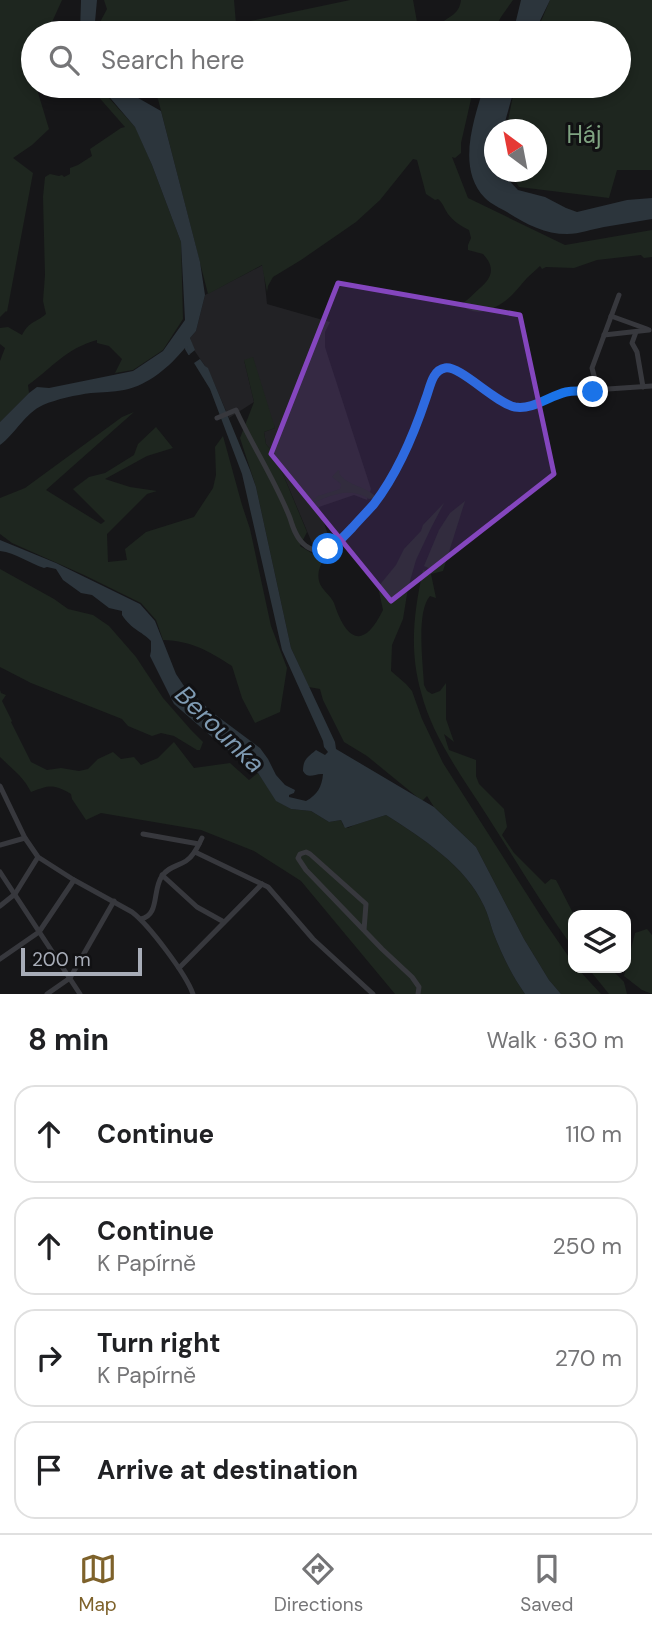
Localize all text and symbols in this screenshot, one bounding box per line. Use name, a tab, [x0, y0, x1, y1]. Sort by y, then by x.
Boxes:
search box	[21, 21, 631, 98]
icon: search	[45, 41, 83, 79]
text: Search here	[101, 43, 244, 77]
north arrow	[484, 119, 547, 182]
park label: Háj	[566, 119, 602, 150]
route end	[577, 376, 608, 407]
route start	[312, 533, 343, 564]
water label: Berounka	[168, 678, 272, 780]
map controls	[568, 910, 631, 973]
button: layers	[568, 910, 631, 973]
scale bar	[21, 945, 142, 977]
text: 200 m	[32, 947, 91, 972]
text: 8 min	[28, 1020, 109, 1059]
text: Walk · 630 m	[486, 1025, 624, 1055]
icon: ahead	[30, 1115, 68, 1153]
text: Continue	[97, 1117, 214, 1151]
text: 110 m	[565, 1119, 622, 1149]
text: Continue	[97, 1214, 214, 1248]
icon: ahead	[30, 1227, 68, 1265]
text: 250 m	[552, 1231, 622, 1261]
text: K Papírně	[97, 1248, 196, 1278]
text: Turn right	[97, 1326, 221, 1360]
icon: right	[30, 1339, 68, 1377]
text: 270 m	[555, 1343, 622, 1373]
text: K Papírně	[97, 1360, 196, 1390]
icon: arrive	[30, 1451, 68, 1489]
text: Arrive at destination	[97, 1453, 358, 1487]
tab: Map	[79, 1550, 117, 1617]
tab: Directions	[274, 1550, 363, 1617]
tab: Saved	[520, 1550, 573, 1617]

